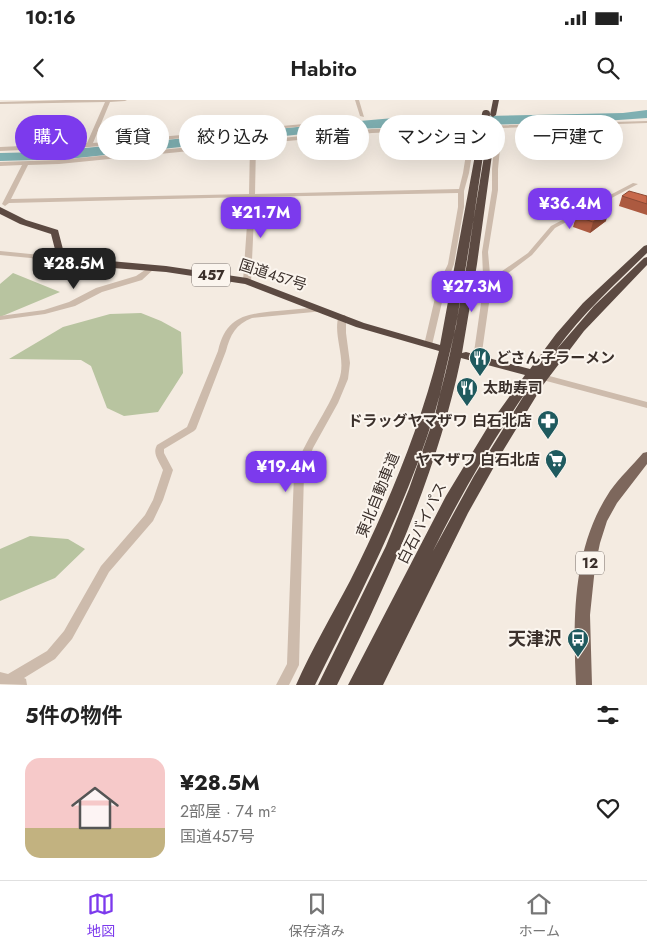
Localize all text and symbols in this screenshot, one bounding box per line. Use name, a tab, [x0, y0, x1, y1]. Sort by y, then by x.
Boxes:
text: 10:16	[25, 4, 76, 31]
text: Habito	[290, 52, 357, 84]
icon: back	[25, 54, 53, 82]
icon: search	[594, 54, 622, 82]
chip: 購入	[15, 115, 87, 160]
chip: 賃貸	[97, 115, 169, 160]
chip: 絞り込み	[179, 115, 287, 160]
chip: 新着	[297, 115, 369, 160]
chip: マンション	[379, 115, 505, 160]
chip: 一戸建て	[515, 115, 623, 160]
pin: ¥36.4M	[529, 188, 611, 230]
text: ¥36.4M	[539, 192, 601, 215]
pin: ¥21.7M	[220, 196, 302, 239]
text: ¥21.7M	[232, 201, 290, 224]
pin: ¥28.5M	[33, 248, 115, 290]
text: ¥28.5M	[44, 252, 104, 275]
street label: 国道457号	[236, 254, 310, 296]
road number: 457	[192, 264, 230, 286]
pin: ¥27.3M	[431, 270, 513, 313]
text: ¥27.3M	[443, 275, 501, 298]
restaurant icon: どさん子ラーメン	[468, 346, 492, 377]
place label: どさん子ラーメン	[496, 347, 615, 369]
restaurant icon: 太助寿司	[455, 376, 479, 407]
place label: 太助寿司	[483, 377, 543, 399]
pharmacy icon: ドラッグヤマザワ 白石北店	[536, 409, 560, 440]
place label: ドラッグヤマザワ 白石北店	[347, 410, 532, 432]
supermarket icon: ヤマザワ 白石北店	[544, 448, 568, 479]
street label: 東北自動車道	[351, 449, 405, 541]
place label: ヤマザワ 白石北店	[415, 449, 540, 471]
pin: ¥19.4M	[245, 450, 327, 493]
text: ¥19.4M	[256, 455, 316, 478]
street label: 白石バイパス	[392, 478, 452, 568]
road number: 12	[576, 552, 604, 574]
place label: 天津沢	[508, 626, 562, 652]
bus stop icon: 天津沢	[566, 627, 590, 658]
text: 5件の物件	[25, 701, 123, 731]
icon: filters	[594, 701, 622, 729]
text: ¥28.5M	[180, 768, 260, 798]
icon: home	[65, 778, 125, 838]
icon: heart	[594, 794, 622, 822]
text: 2部屋 · 74 m²	[180, 800, 276, 823]
text: 国道457号	[180, 825, 255, 848]
tab: 地図	[87, 890, 115, 941]
tab: 保存済み	[289, 890, 345, 941]
tab: ホーム	[518, 890, 560, 941]

